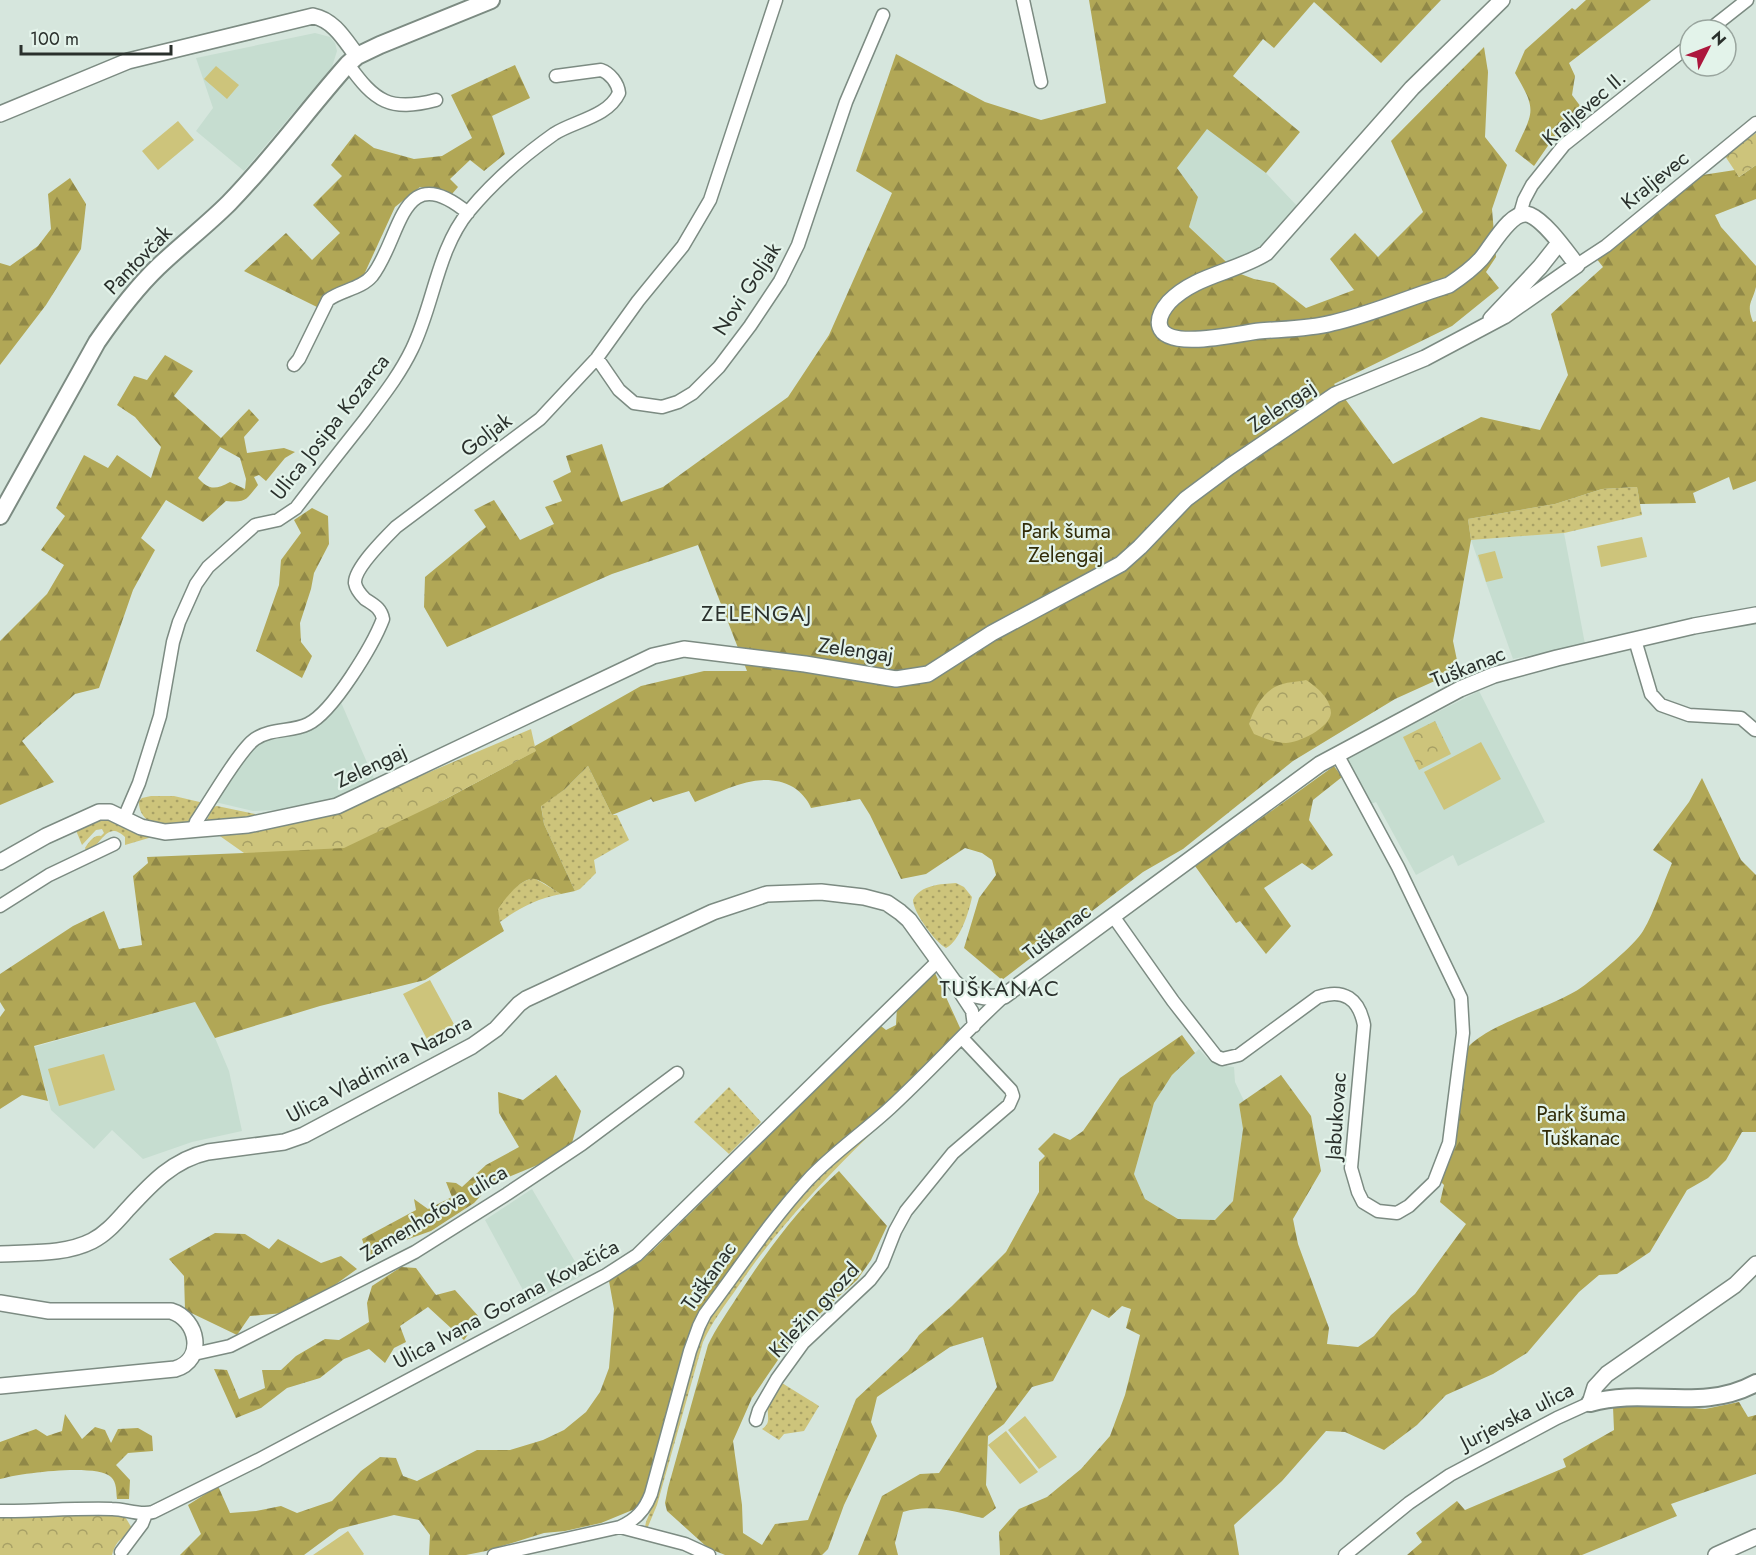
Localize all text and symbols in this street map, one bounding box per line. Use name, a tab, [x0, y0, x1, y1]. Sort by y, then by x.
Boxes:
scale bar	[21, 18, 171, 56]
north arrow	[1678, 18, 1738, 78]
text: 100 m	[30, 26, 79, 52]
text: N	[1706, 26, 1732, 51]
street label: Kraljevec II.	[1536, 63, 1632, 153]
street label: Kraljevec	[1615, 143, 1695, 217]
street label: Pantovčak	[97, 218, 179, 302]
street label: Novi Goljak	[706, 236, 789, 341]
street label: Ulica Josipa Kozarca	[263, 348, 397, 506]
street label: Zelengaj	[1242, 372, 1322, 440]
street label: Goljak	[454, 405, 518, 464]
park label: Park šuma Zelengaj	[1021, 516, 1111, 570]
district label: ZELENGAJ	[701, 597, 813, 629]
street label: Zelengaj	[816, 630, 896, 670]
street label: Tuškanac	[1426, 638, 1510, 696]
street label: Zelengaj	[330, 736, 412, 796]
street label: Tuškanac	[1017, 897, 1097, 967]
district label: TUŠKANAC	[940, 972, 1061, 1004]
street label: Ulica Vladimira Nazora	[281, 1007, 477, 1131]
street label: Jabukovac	[1318, 1071, 1354, 1164]
park label: Park šuma Tuškanac	[1536, 1099, 1626, 1153]
street label: Zamenhofova ulica	[355, 1157, 513, 1269]
street label: Ulica Ivana Gorana Kovačića	[388, 1232, 624, 1376]
street label: Tuškanac	[674, 1235, 744, 1317]
street label: Krležin gvozd	[762, 1256, 866, 1364]
street label: Jurjevska ulica	[1452, 1375, 1579, 1459]

